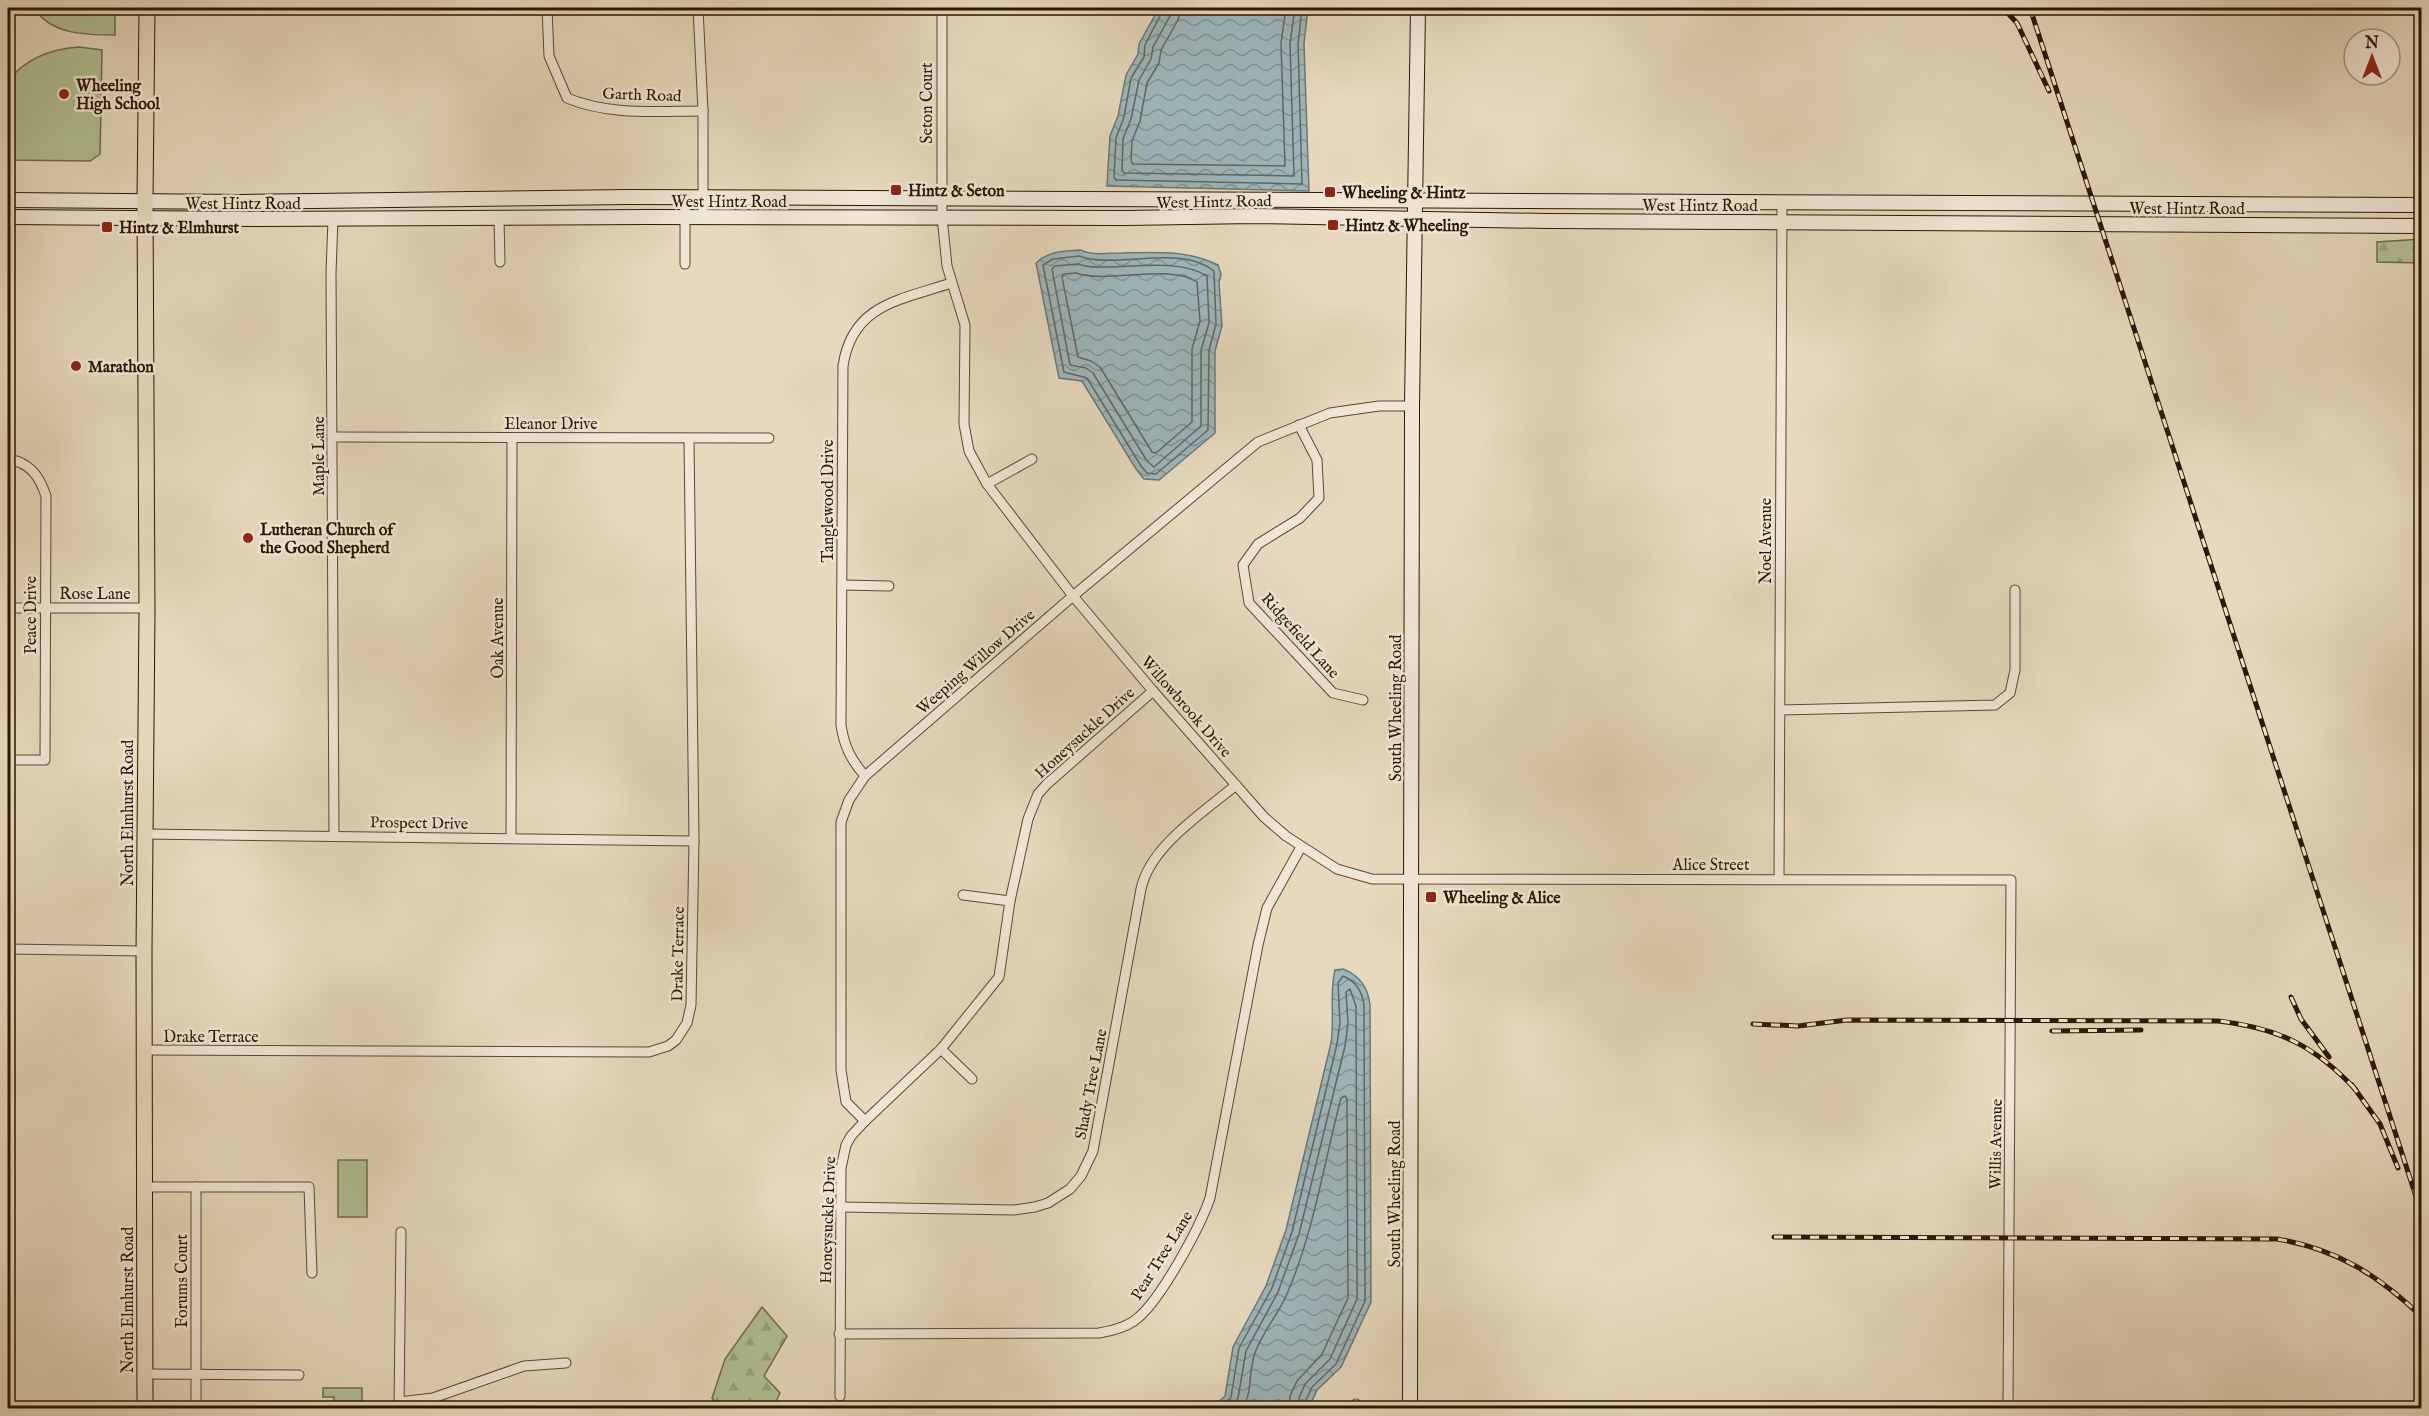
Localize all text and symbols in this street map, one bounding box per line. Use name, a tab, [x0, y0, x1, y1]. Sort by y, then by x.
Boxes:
north arrow	[2342, 27, 2402, 87]
text: N	[2364, 34, 2379, 54]
street label: Seton Court	[918, 62, 938, 144]
place label: Wheeling High School	[75, 77, 160, 115]
street label: Garth Road	[602, 85, 682, 107]
marker: Wheeling High School	[57, 87, 71, 101]
place label: Hintz & Seton	[908, 182, 1005, 202]
marker: Hintz & Seton	[889, 183, 903, 197]
place label: Wheeling & Hintz	[1341, 184, 1466, 204]
marker: Wheeling & Hintz	[1323, 185, 1337, 199]
street label: West Hintz Road	[1156, 192, 1272, 214]
street label: West Hintz Road	[671, 193, 787, 213]
street label: West Hintz Road	[185, 195, 301, 215]
street label: West Hintz Road	[1642, 197, 1758, 217]
street label: West Hintz Road	[2129, 200, 2245, 220]
place label: Hintz & Wheeling	[1345, 217, 1470, 237]
marker: Hintz & Wheeling	[1326, 218, 1340, 232]
place label: Hintz & Elmhurst	[119, 219, 239, 239]
marker: Hintz & Elmhurst	[100, 220, 114, 234]
place label: Marathon	[88, 358, 154, 378]
marker: Marathon	[69, 359, 83, 373]
street label: Eleanor Drive	[504, 415, 598, 435]
street label: Maple Lane	[310, 416, 330, 496]
street label: Tanglewood Drive	[819, 439, 839, 563]
street label: Noel Avenue	[1757, 498, 1777, 584]
place label: Lutheran Church of the Good Shepherd	[259, 521, 396, 559]
marker: Lutheran Church of the Good Shepherd	[241, 531, 255, 545]
street label: Peace Drive	[22, 576, 42, 654]
street label: Rose Lane	[59, 585, 131, 605]
street label: Ridgefield Lane	[1256, 590, 1343, 683]
street label: Oak Avenue	[489, 597, 509, 679]
street label: Weeping Willow Drive	[913, 606, 1040, 719]
street label: South Wheeling Road	[1387, 634, 1407, 782]
street label: Willowbrook Drive	[1136, 652, 1235, 762]
street label: Honeysuckle Drive	[1031, 683, 1139, 784]
street label: North Elmhurst Road	[119, 739, 139, 886]
street label: Prospect Drive	[370, 813, 468, 835]
street label: Alice Street	[1672, 856, 1750, 876]
place label: Wheeling & Alice	[1442, 889, 1561, 909]
marker: Wheeling & Alice	[1424, 890, 1438, 904]
street label: Drake Terrace	[668, 906, 690, 1002]
street label: Shady Tree Lane	[1071, 1027, 1112, 1141]
street label: Drake Terrace	[163, 1028, 259, 1048]
street label: Willis Avenue	[1986, 1099, 2008, 1189]
street label: South Wheeling Road	[1386, 1120, 1406, 1268]
street label: Honeysuckle Drive	[817, 1156, 841, 1284]
street label: Pear Tree Lane	[1127, 1208, 1198, 1304]
street label: North Elmhurst Road	[119, 1226, 139, 1373]
street label: Forums Court	[173, 1234, 193, 1328]

